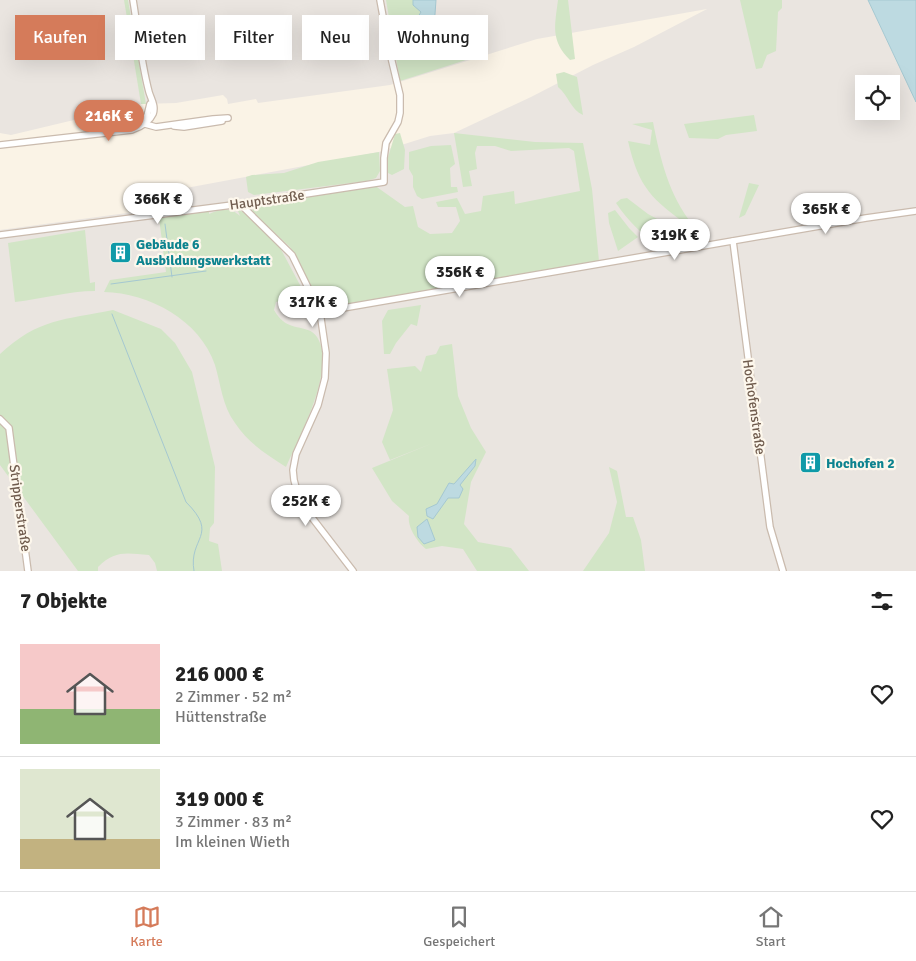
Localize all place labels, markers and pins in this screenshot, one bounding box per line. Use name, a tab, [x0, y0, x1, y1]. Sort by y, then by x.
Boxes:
pin: 216K €	[68, 100, 150, 142]
pin: 366K €	[117, 182, 199, 225]
pin: 365K €	[785, 192, 867, 235]
pin: 319K €	[634, 218, 716, 261]
place label: Gebäude 6 Ausbildungswerkstatt	[136, 236, 271, 269]
building icon: Gebäude 6 Ausbildungswerkstatt	[108, 240, 132, 264]
pin: 356K €	[419, 256, 501, 298]
pin: 317K €	[272, 286, 354, 328]
building icon: Hochofen 2	[798, 451, 822, 475]
place label: Hochofen 2	[826, 455, 895, 472]
pin: 252K €	[265, 484, 347, 527]

